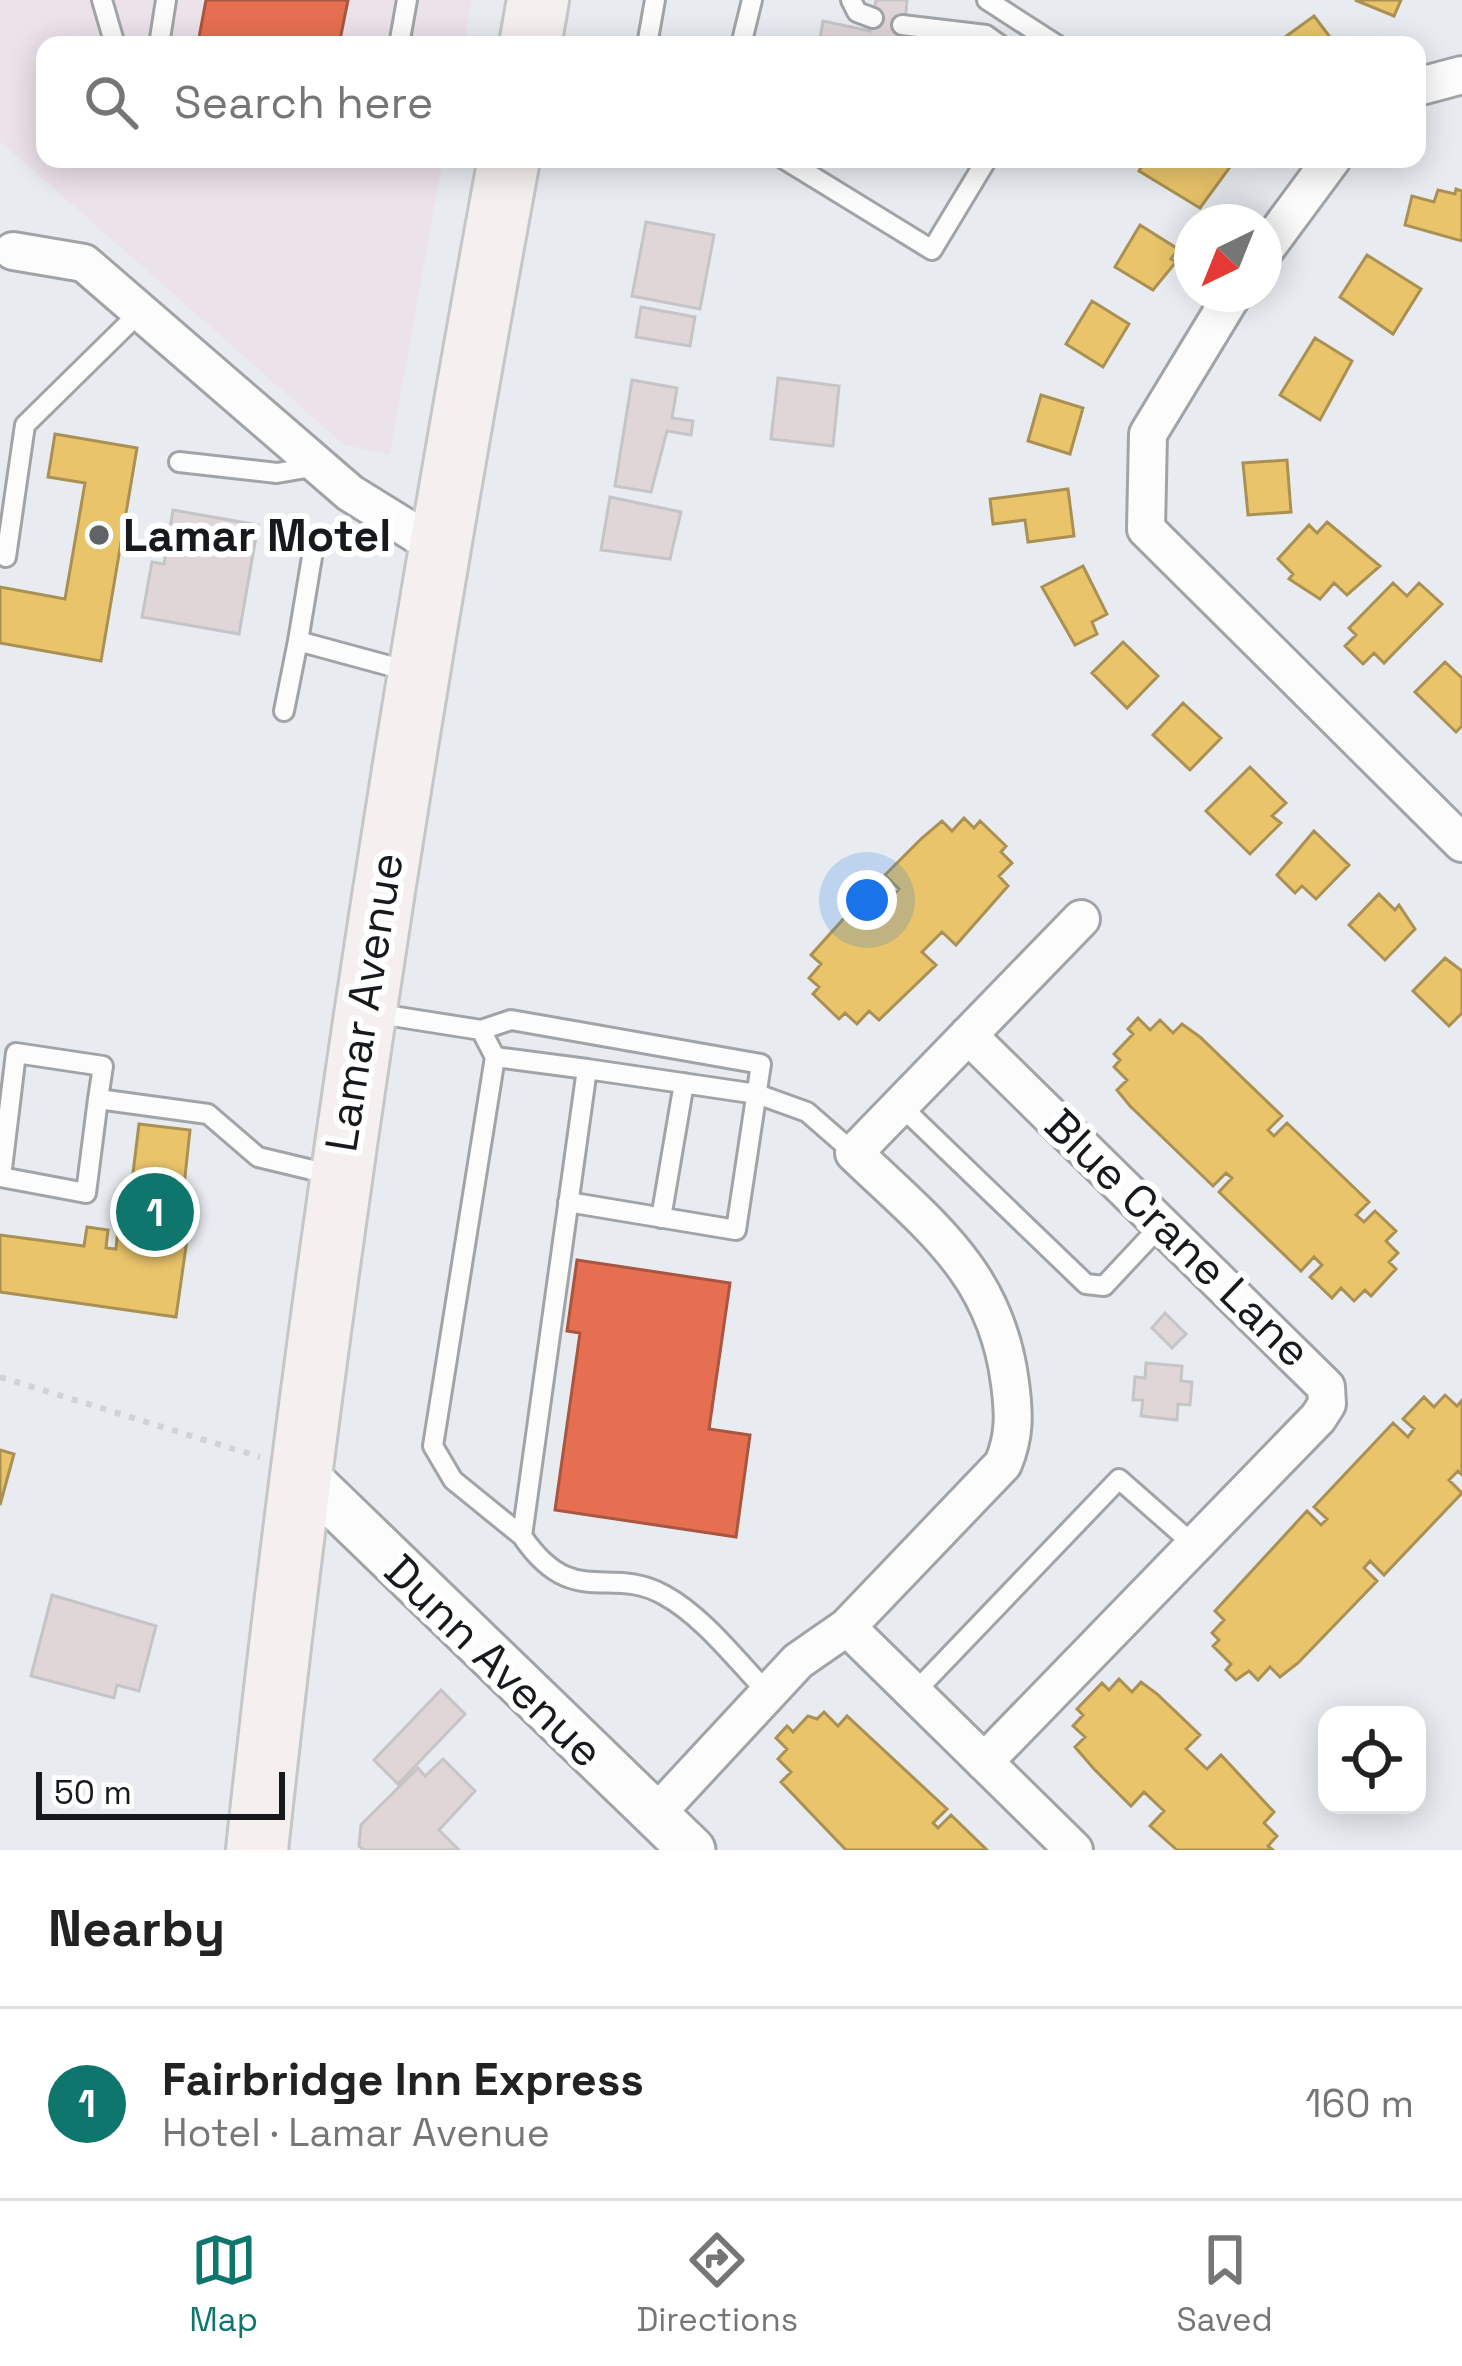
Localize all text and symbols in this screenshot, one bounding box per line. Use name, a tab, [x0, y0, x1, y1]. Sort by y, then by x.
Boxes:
search box	[36, 36, 1426, 168]
icon: search	[78, 69, 144, 135]
text: Search here	[174, 74, 433, 131]
north arrow	[1174, 204, 1282, 312]
place label: Lamar Motel	[123, 507, 391, 564]
marker: Lamar Motel	[86, 522, 112, 548]
street label: Lamar Avenue	[312, 848, 416, 1156]
your location	[837, 870, 897, 930]
street label: Blue Crane Lane	[1033, 1097, 1323, 1379]
pin: 1	[116, 1167, 194, 1257]
street label: Dunn Avenue	[373, 1542, 615, 1780]
map controls	[1318, 1706, 1426, 1814]
button: locate	[1318, 1706, 1426, 1814]
scale bar	[36, 1766, 285, 1819]
text: 50 m	[54, 1772, 132, 1814]
text: Nearby	[48, 1896, 225, 1961]
text: Fairbridge Inn Express	[162, 2051, 644, 2108]
text: 1	[78, 2079, 96, 2128]
text: 160 m	[1305, 2079, 1414, 2128]
text: Hotel · Lamar Avenue	[162, 2108, 550, 2157]
tab: Map	[189, 2227, 258, 2341]
tab: Directions	[636, 2227, 798, 2341]
tab: Saved	[1177, 2227, 1273, 2341]

